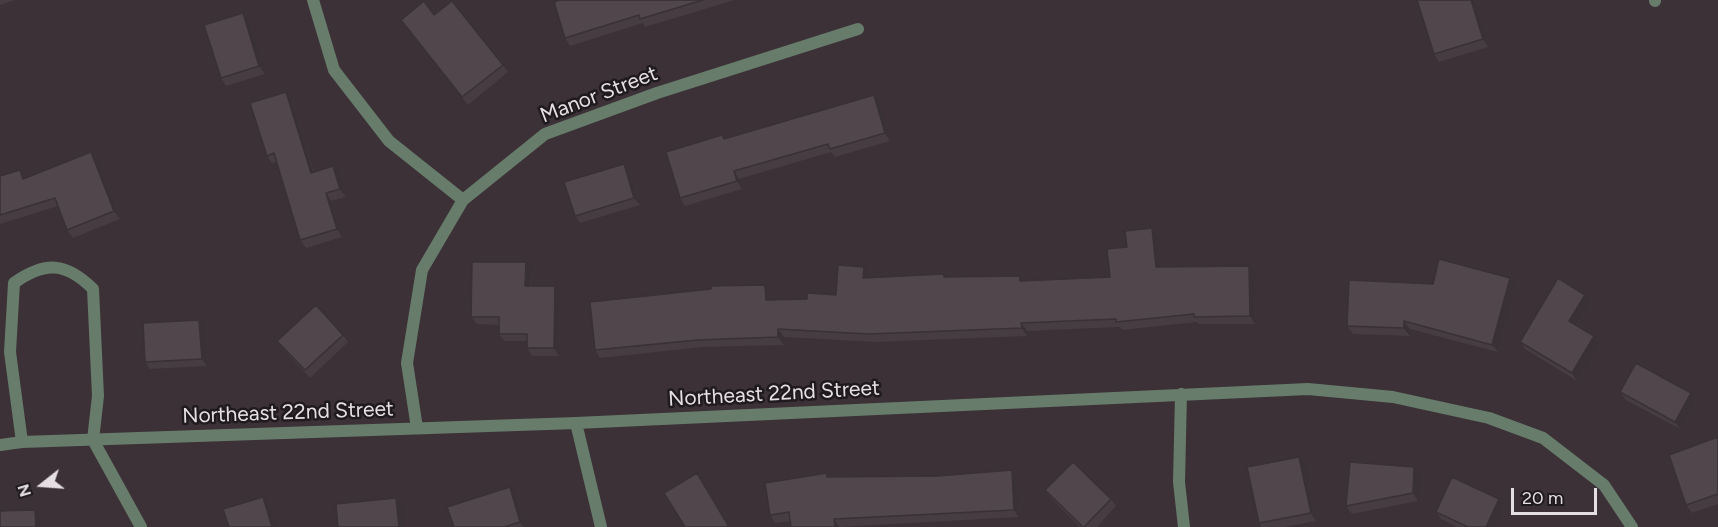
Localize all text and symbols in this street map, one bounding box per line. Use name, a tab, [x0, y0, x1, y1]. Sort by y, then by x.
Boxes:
street label: Manor Street	[537, 61, 661, 129]
street label: Northeast 22nd Street	[668, 376, 880, 412]
street label: Northeast 22nd Street	[182, 397, 394, 429]
north arrow	[12, 455, 72, 515]
scale bar	[1514, 476, 1600, 514]
text: N	[13, 482, 35, 499]
text: 20 m	[1522, 487, 1563, 509]

